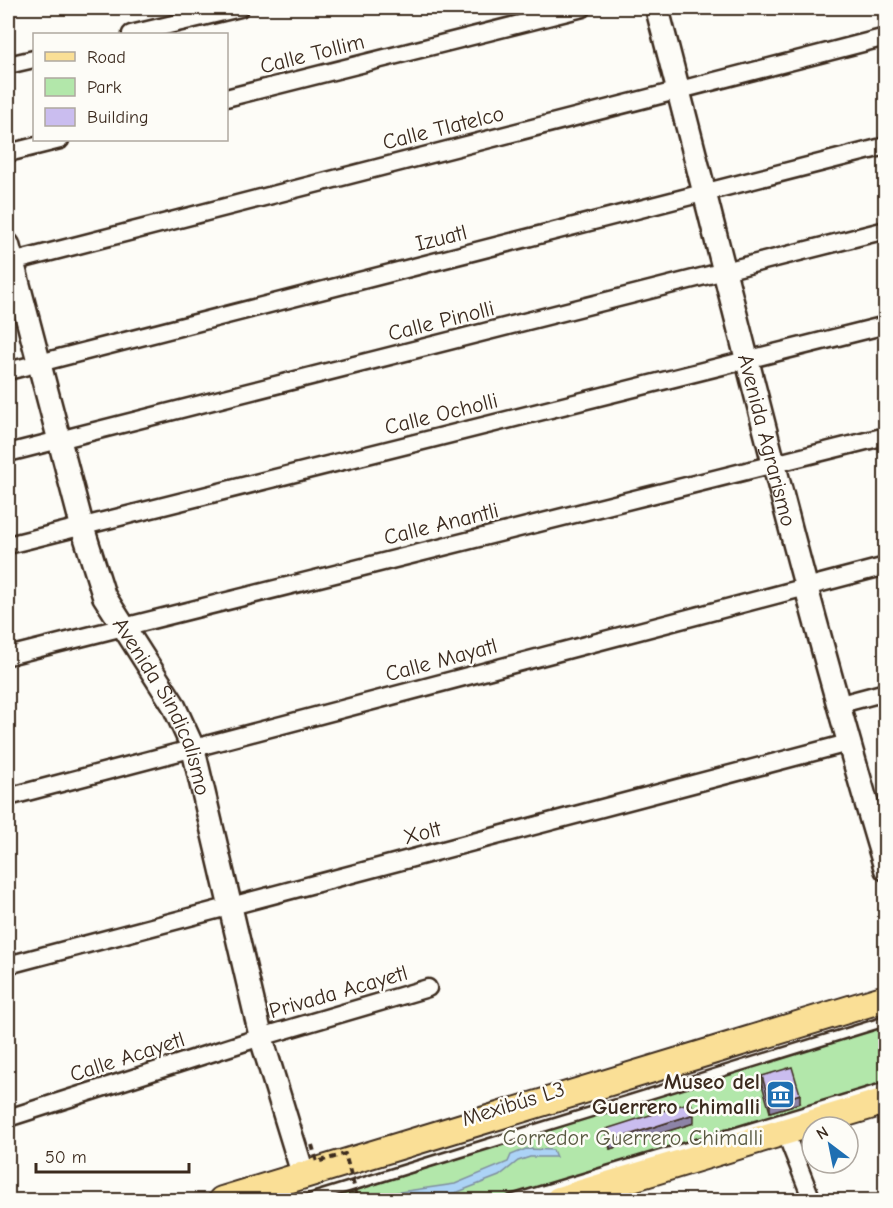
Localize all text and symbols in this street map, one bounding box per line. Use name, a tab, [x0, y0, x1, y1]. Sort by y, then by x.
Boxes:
street label: Calle Tollim	[257, 28, 367, 80]
legend	[33, 33, 228, 141]
text: Road	[87, 47, 126, 68]
text: Park	[87, 77, 122, 98]
street label: Calle Tlatelco	[380, 100, 507, 156]
text: Building	[87, 107, 149, 128]
street label: Izuatl	[413, 219, 470, 257]
street label: Calle Pinolli	[385, 295, 497, 347]
street label: Avenida Agrarismo	[732, 351, 802, 529]
street label: Calle Ocholli	[382, 387, 501, 441]
street label: Calle Anantli	[381, 497, 501, 551]
street label: Avenida Sindicalismo	[107, 613, 216, 798]
street label: Calle Mayatl	[383, 633, 500, 687]
street label: Xolt	[401, 815, 445, 850]
street label: Privada Acayetl	[266, 960, 411, 1024]
street label: Calle Acayetl	[67, 1026, 188, 1088]
place label: Museo del Guerrero Chimalli	[592, 1069, 760, 1120]
street label: Mexibús L3	[459, 1076, 568, 1132]
museum icon: Museo del Guerrero Chimalli	[765, 1078, 797, 1110]
north arrow	[800, 1115, 860, 1175]
text: N	[813, 1123, 832, 1144]
park label: Corredor Guerrero Chimalli	[503, 1125, 763, 1151]
scale bar	[36, 1136, 189, 1174]
text: 50 m	[45, 1147, 87, 1168]

